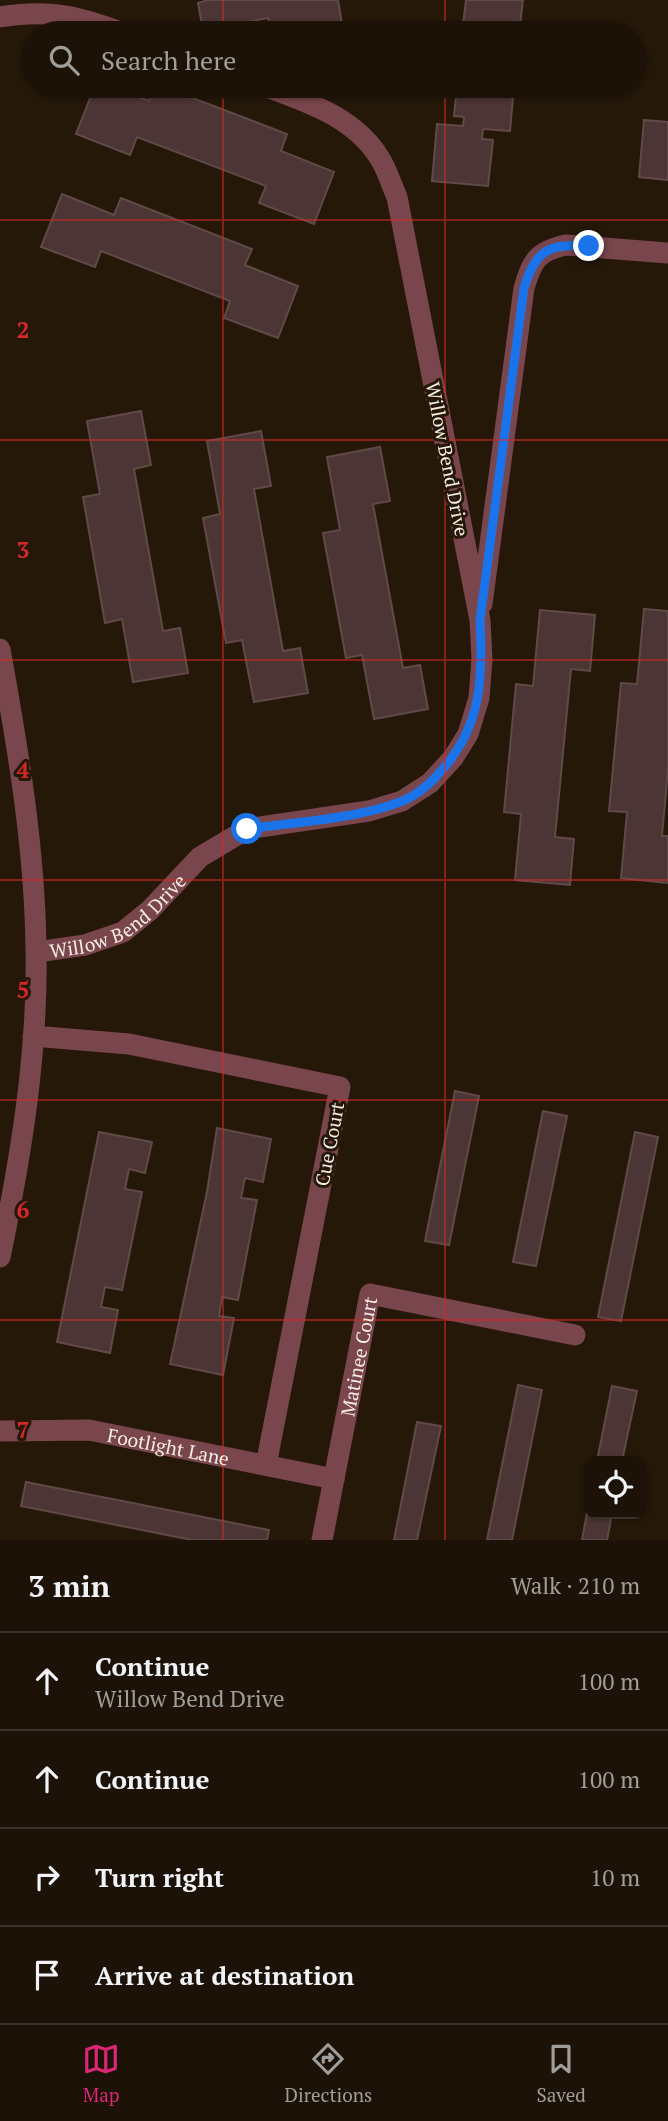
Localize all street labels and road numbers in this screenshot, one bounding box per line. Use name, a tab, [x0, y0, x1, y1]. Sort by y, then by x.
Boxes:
street label: Willow Bend Drive	[421, 380, 475, 538]
street label: Willow Bend Drive	[48, 868, 191, 963]
street label: Cue Court	[309, 1100, 349, 1188]
street label: Matinee Court	[334, 1294, 382, 1418]
street label: Footlight Lane	[105, 1422, 231, 1470]

